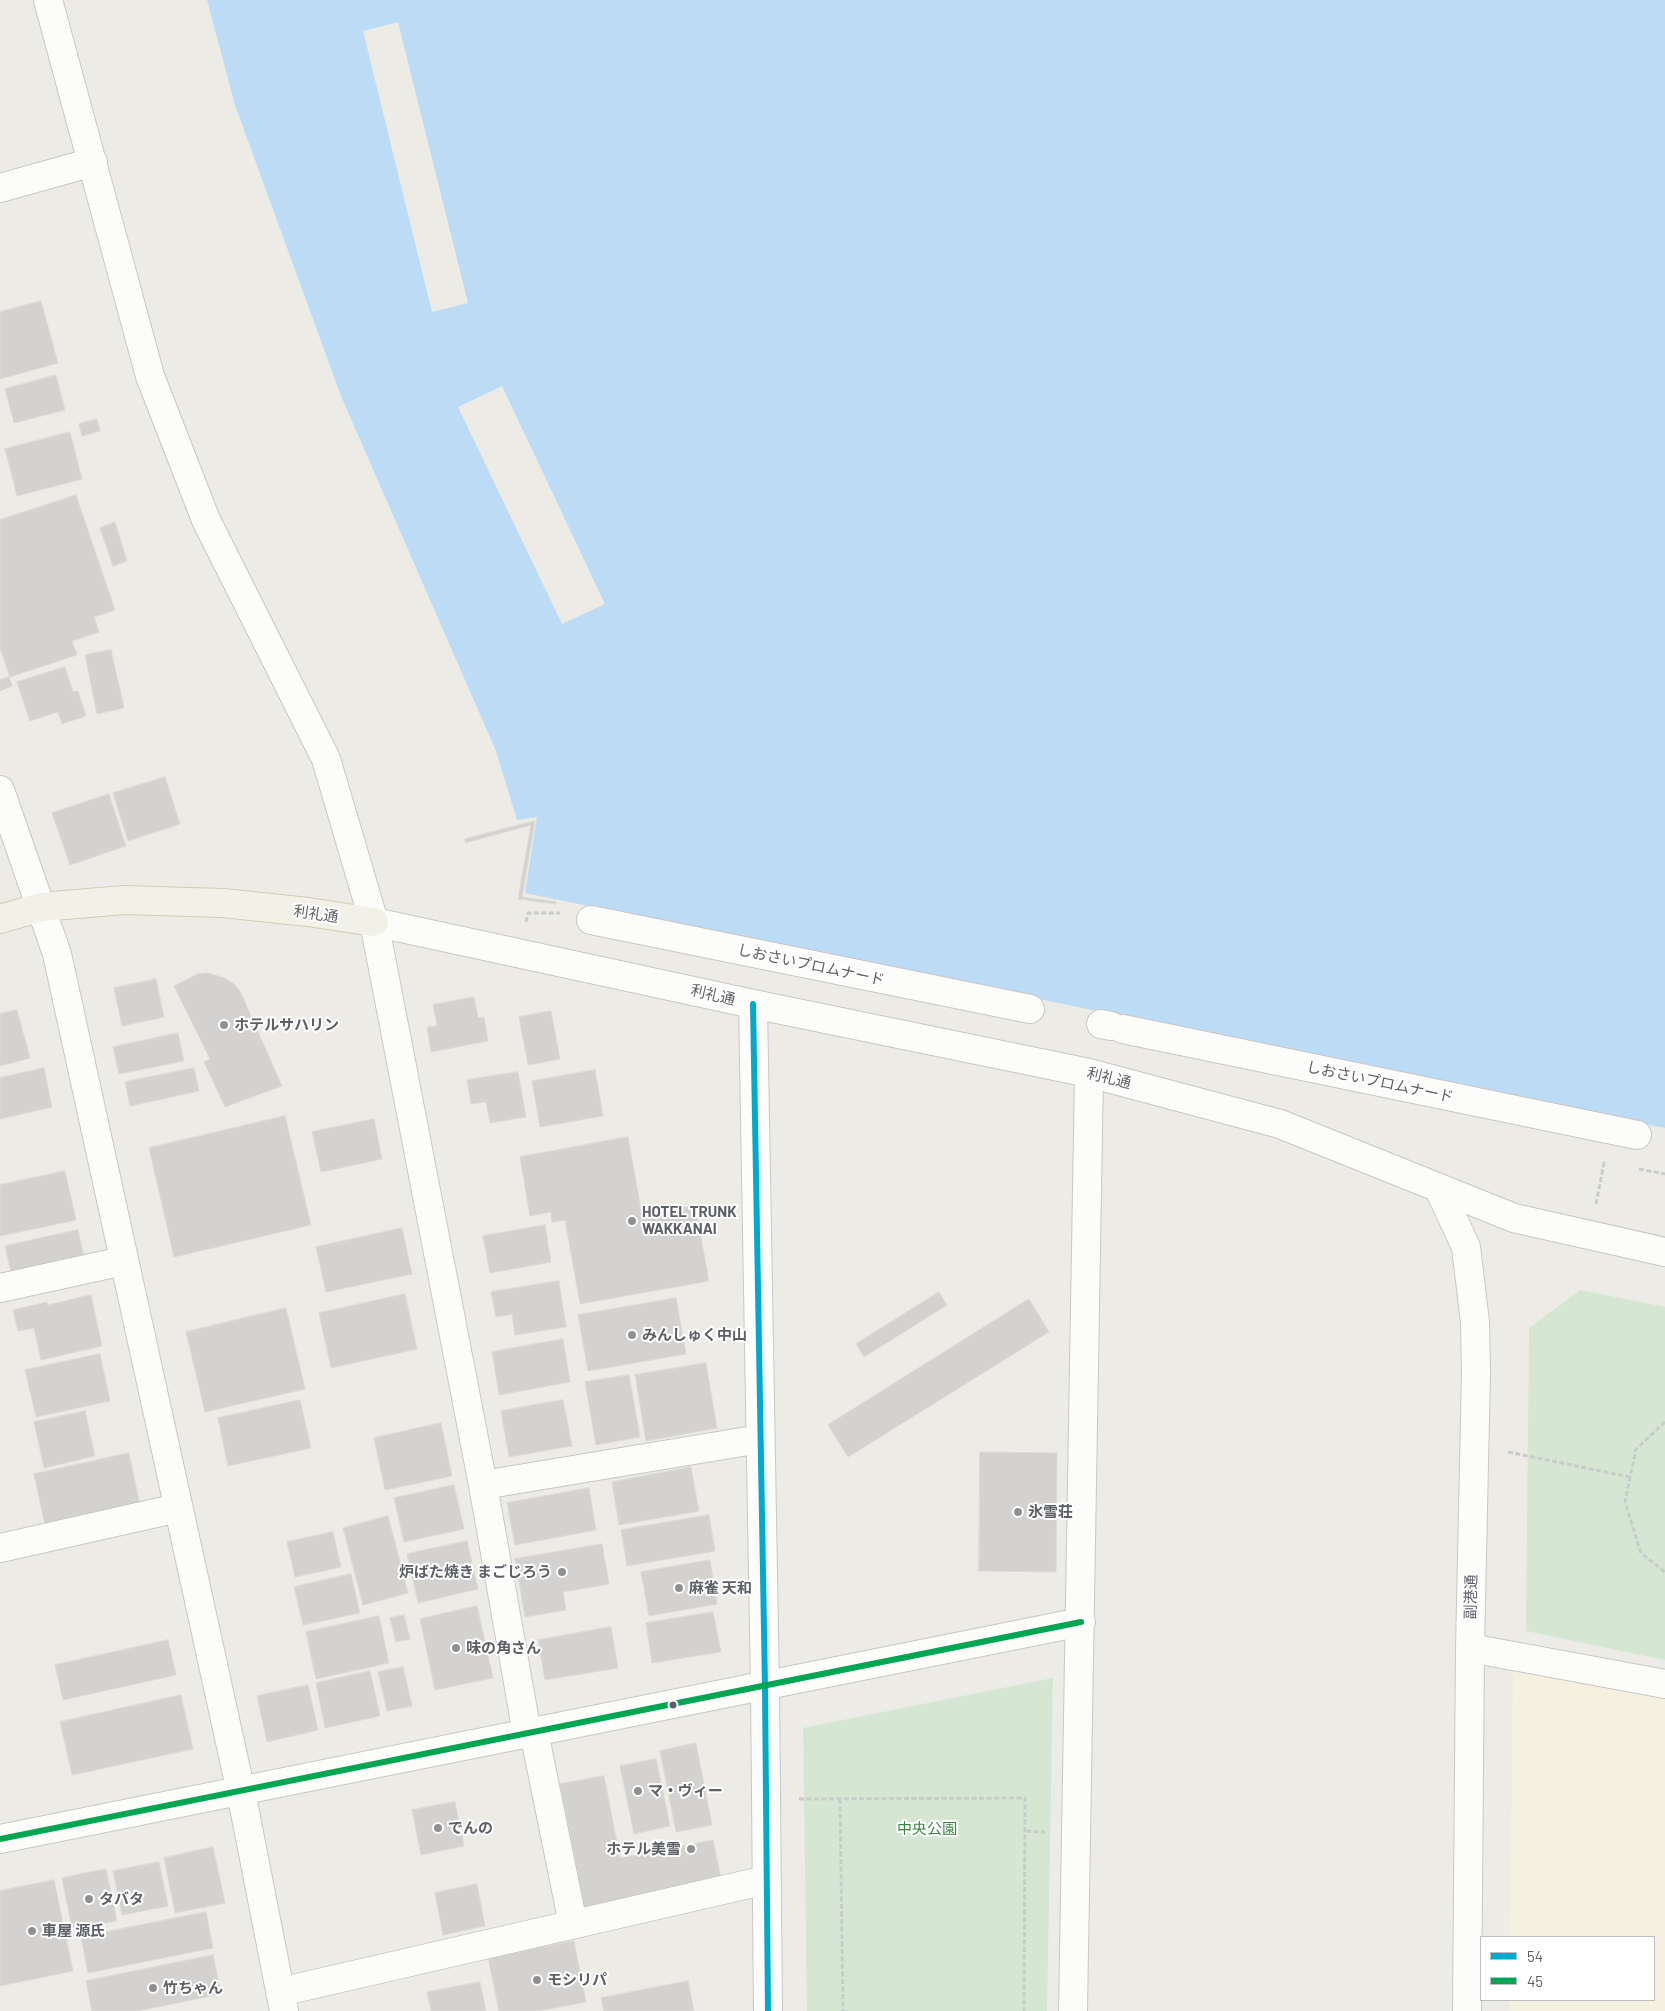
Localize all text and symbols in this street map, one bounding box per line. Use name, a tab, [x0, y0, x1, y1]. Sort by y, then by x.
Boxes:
street label: 利礼通	[292, 902, 340, 926]
street label: しおさいプロムナード	[736, 941, 886, 989]
street label: 利礼通	[689, 981, 737, 1009]
place label: ホテルサハリン	[234, 1016, 339, 1034]
marker: ホテルサハリン	[218, 1019, 230, 1031]
street label: しおさいプロムナード	[1305, 1058, 1455, 1106]
street label: 利礼通	[1085, 1064, 1133, 1092]
place label: HOTEL TRUNK WAKKANAI	[642, 1203, 737, 1238]
marker: HOTEL TRUNK WAKKANAI	[626, 1215, 638, 1227]
place label: みんしゅく中山	[642, 1326, 747, 1344]
marker: みんしゅく中山	[626, 1329, 638, 1341]
place label: 氷雪荘	[1028, 1503, 1073, 1521]
marker: 氷雪荘	[1012, 1506, 1024, 1518]
place label: 炉ばた焼き まごじろう	[399, 1563, 552, 1581]
marker: 炉ばた焼き まごじろう	[556, 1566, 568, 1578]
street label: 副港通	[1462, 1574, 1480, 1620]
place label: 麻雀 天和	[689, 1579, 752, 1597]
marker: 麻雀 天和	[673, 1582, 685, 1594]
place label: 味の角さん	[466, 1639, 541, 1657]
marker: 味の角さん	[450, 1642, 462, 1654]
unlabelled marker	[668, 1700, 678, 1710]
place label: マ・ヴィー	[648, 1782, 723, 1800]
marker: マ・ヴィー	[632, 1785, 644, 1797]
place label: でんの	[448, 1819, 493, 1837]
park label: 中央公園	[897, 1820, 957, 1838]
marker: でんの	[432, 1822, 444, 1834]
place label: ホテル美雪	[606, 1840, 681, 1858]
marker: ホテル美雪	[685, 1843, 697, 1855]
place label: タバタ	[99, 1890, 144, 1908]
marker: タバタ	[83, 1893, 95, 1905]
place label: 車屋 源氏	[42, 1922, 105, 1940]
marker: 車屋 源氏	[26, 1925, 38, 1937]
legend	[1480, 1936, 1655, 2001]
text: 54	[1527, 1947, 1543, 1965]
place label: モシリパ	[547, 1971, 607, 1989]
text: 45	[1527, 1972, 1543, 1990]
marker: モシリパ	[531, 1974, 543, 1986]
place label: 竹ちゃん	[163, 1979, 223, 1997]
marker: 竹ちゃん	[147, 1982, 159, 1994]

